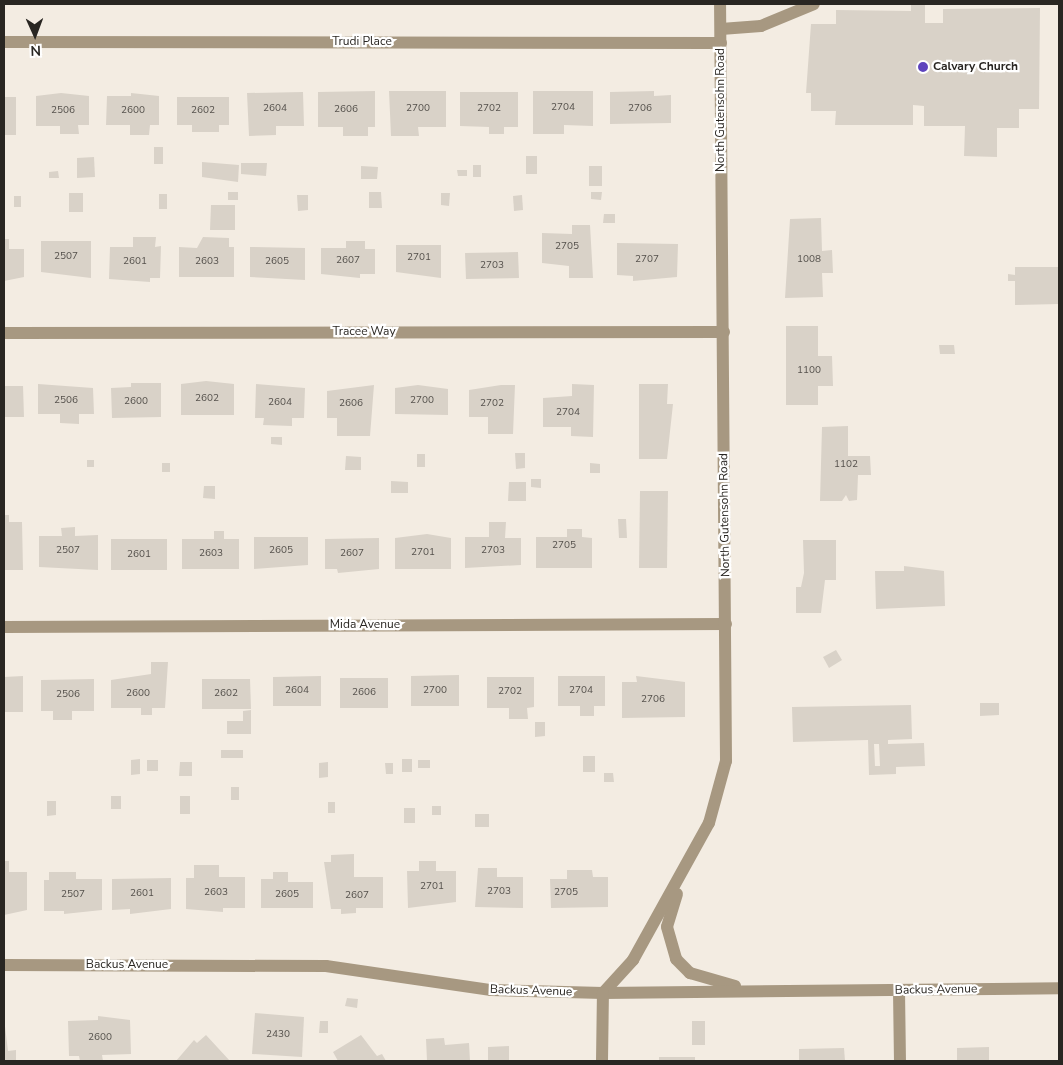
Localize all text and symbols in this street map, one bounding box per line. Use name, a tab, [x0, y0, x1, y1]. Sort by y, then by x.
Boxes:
north arrow	[10, 10, 60, 60]
street label: Trudi Place	[332, 35, 392, 49]
text: N	[30, 41, 41, 60]
street label: North Gutensohn Road	[714, 48, 728, 172]
place label: Calvary Church	[933, 60, 1018, 74]
marker: Calvary Church	[917, 61, 929, 73]
house number: 2704	[551, 102, 575, 114]
house number: 2604	[263, 103, 287, 115]
house number: 2700	[406, 103, 430, 115]
house number: 2702	[477, 103, 501, 115]
house number: 2706	[628, 103, 652, 115]
house number: 2606	[334, 104, 358, 116]
house number: 2506	[51, 105, 75, 117]
house number: 2600	[121, 105, 145, 117]
house number: 2602	[191, 105, 215, 117]
house number: 2705	[555, 241, 579, 253]
house number: 2507	[54, 251, 78, 263]
house number: 2701	[407, 252, 431, 264]
house number: 2707	[635, 254, 659, 266]
house number: 1008	[797, 254, 821, 266]
house number: 2607	[336, 255, 360, 267]
house number: 2601	[123, 256, 147, 268]
house number: 2603	[195, 256, 219, 268]
house number: 2605	[265, 256, 289, 268]
house number: 2703	[480, 260, 504, 272]
street label: Tracee Way	[332, 325, 396, 339]
house number: 1100	[797, 365, 821, 377]
house number: 2602	[195, 393, 219, 405]
house number: 2506	[54, 395, 78, 407]
house number: 2700	[410, 395, 434, 407]
house number: 2600	[124, 396, 148, 408]
house number: 2604	[268, 397, 292, 409]
house number: 2606	[339, 398, 363, 410]
house number: 2702	[480, 398, 504, 410]
house number: 2704	[556, 407, 580, 419]
street label: North Gutensohn Road	[717, 453, 733, 577]
house number: 1102	[834, 459, 858, 471]
house number: 2705	[552, 540, 576, 552]
house number: 2507	[56, 545, 80, 557]
house number: 2605	[269, 545, 293, 557]
house number: 2703	[481, 545, 505, 557]
house number: 2701	[411, 547, 435, 559]
house number: 2603	[199, 548, 223, 560]
house number: 2607	[340, 548, 364, 560]
house number: 2601	[127, 549, 151, 561]
street label: Mida Avenue	[330, 618, 400, 632]
house number: 2604	[285, 685, 309, 697]
house number: 2700	[423, 685, 447, 697]
house number: 2704	[569, 685, 593, 697]
house number: 2702	[498, 686, 522, 698]
house number: 2606	[352, 687, 376, 699]
house number: 2600	[126, 688, 150, 700]
house number: 2602	[214, 688, 238, 700]
house number: 2506	[56, 689, 80, 701]
house number: 2706	[641, 694, 665, 706]
house number: 2701	[420, 881, 444, 893]
house number: 2703	[487, 886, 511, 898]
house number: 2603	[204, 887, 228, 899]
house number: 2705	[554, 887, 578, 899]
house number: 2601	[130, 888, 154, 900]
house number: 2507	[61, 889, 85, 901]
house number: 2605	[275, 889, 299, 901]
house number: 2607	[345, 890, 369, 902]
street label: Backus Avenue	[86, 958, 168, 972]
street label: Backus Avenue	[490, 982, 572, 1000]
street label: Backus Avenue	[895, 982, 977, 998]
house number: 2430	[266, 1029, 290, 1041]
house number: 2600	[88, 1032, 112, 1044]

